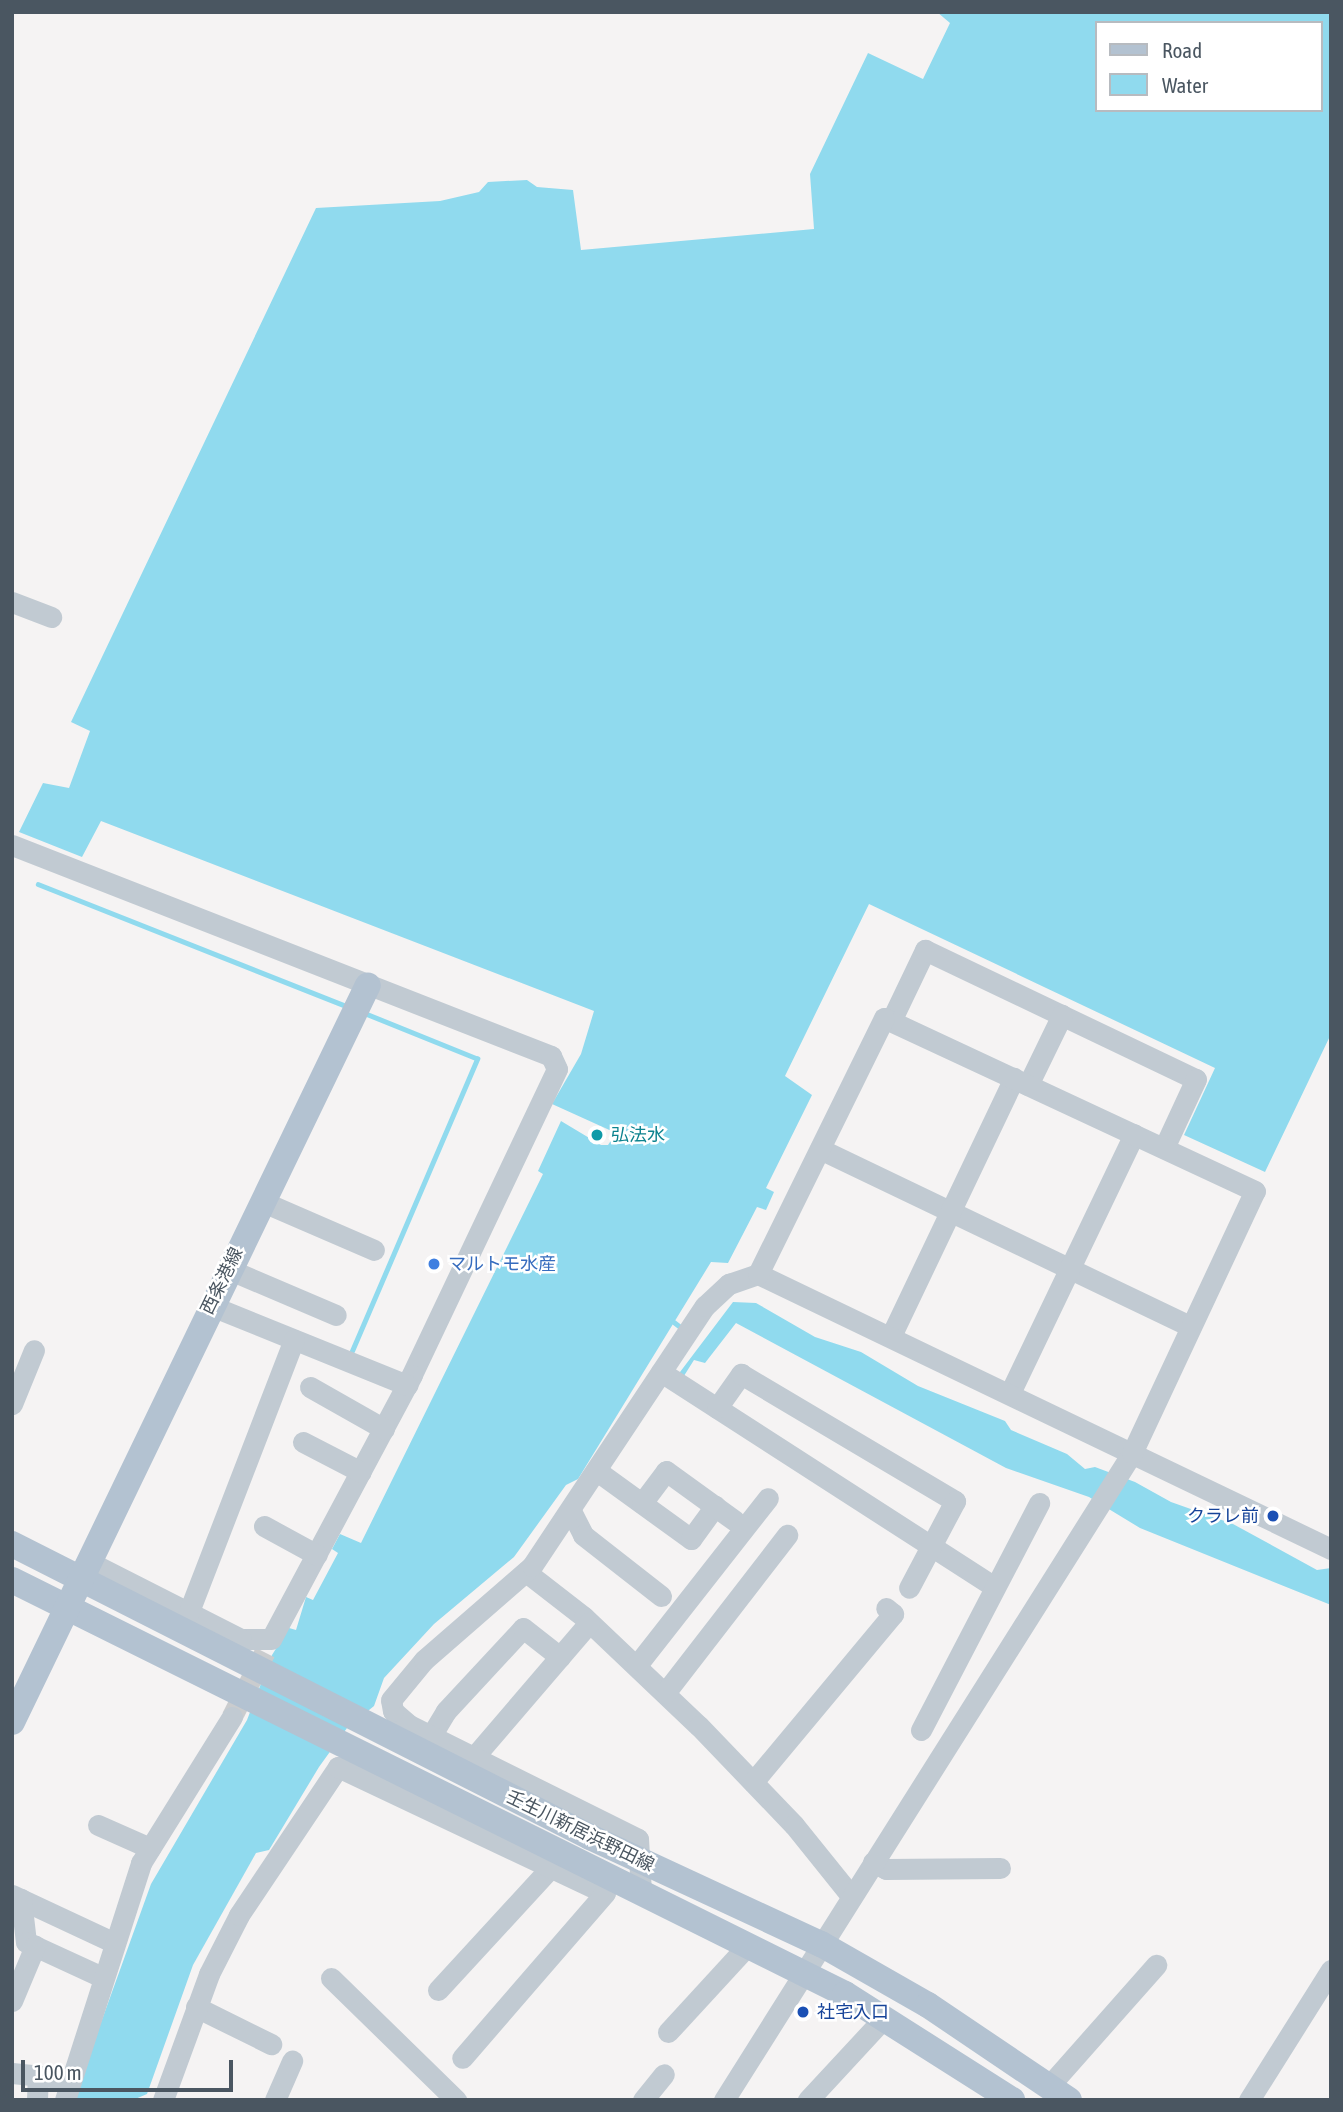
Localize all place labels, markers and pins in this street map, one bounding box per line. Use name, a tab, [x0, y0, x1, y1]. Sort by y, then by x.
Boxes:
place label: 弘法水	[611, 1124, 665, 1146]
marker: 弘法水	[589, 1127, 605, 1143]
place label: マルトモ水産	[448, 1253, 556, 1275]
marker: マルトモ水産	[426, 1256, 442, 1272]
place label: クラレ前	[1187, 1505, 1259, 1527]
marker: クラレ前	[1265, 1508, 1281, 1524]
place label: 社宅入口	[817, 2001, 889, 2023]
marker: 社宅入口	[795, 2004, 811, 2020]

